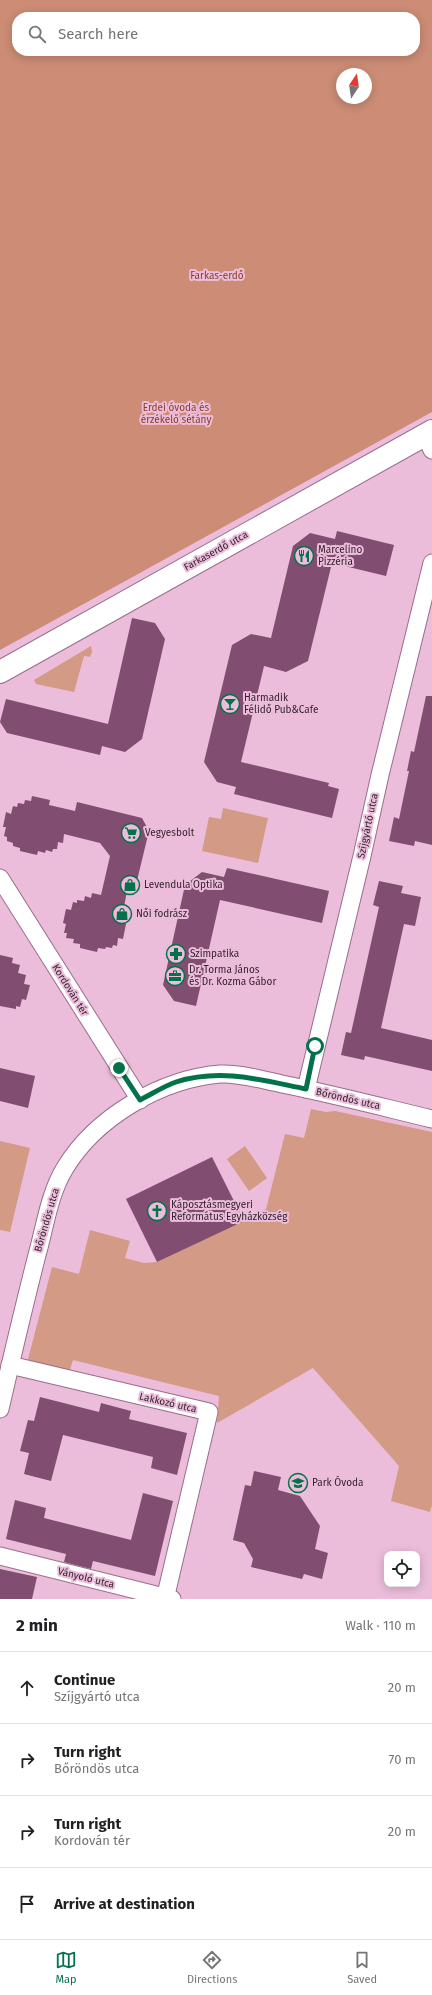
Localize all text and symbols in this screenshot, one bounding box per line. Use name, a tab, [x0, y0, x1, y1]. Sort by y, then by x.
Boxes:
search box	[12, 12, 420, 56]
icon: search	[26, 23, 48, 45]
text: Search here	[58, 25, 138, 43]
north arrow	[336, 68, 372, 104]
park label: Farkas-erdő	[190, 269, 244, 282]
park label: Erdei óvoda és érzékelő sétány	[141, 402, 211, 426]
street label: Farkaserdő utca	[181, 528, 250, 574]
place label: Marcelino Pizzéria	[318, 544, 362, 568]
restaurant icon: Marcelino Pizzéria	[293, 545, 315, 567]
place label: Harmadik Félidő Pub&Cafe	[244, 692, 318, 716]
bar icon: Harmadik Félidő Pub&Cafe	[219, 693, 241, 715]
street label: Szíjgyártó utca	[354, 792, 381, 860]
supermarket icon: Vegyesbolt	[120, 822, 142, 844]
place label: Vegyesbolt	[145, 827, 195, 839]
shop icon: Levendula Optika	[119, 874, 141, 896]
place label: Levendula Optika	[144, 879, 223, 891]
shop icon: Női fodrász	[111, 903, 133, 925]
place label: Női fodrász	[136, 907, 188, 920]
pharmacy icon: Szimpatika	[165, 943, 187, 965]
place label: Szimpatika	[190, 948, 239, 960]
street label: Kordován tér	[49, 962, 91, 1018]
place label: Dr. Torma János és Dr. Kozma Gábor	[189, 964, 276, 988]
office icon: Dr. Torma János és Dr. Kozma Gábor	[164, 965, 186, 987]
route start	[306, 1037, 324, 1055]
route end	[110, 1059, 128, 1077]
street label: Bőröndös utca	[315, 1085, 382, 1112]
street label: Bőröndös utca	[31, 1186, 62, 1253]
place label: Káposztásmegyeri Református Egyházközség	[171, 1199, 288, 1223]
church icon: Káposztásmegyeri Református Egyházközség	[146, 1200, 168, 1222]
street label: Lakkozó utca	[138, 1391, 198, 1415]
school or university icon: Park Óvoda	[287, 1472, 309, 1494]
place label: Park Óvoda	[312, 1475, 363, 1489]
map controls	[384, 1551, 420, 1587]
button: locate	[384, 1551, 420, 1587]
street label: Ványoló utca	[56, 1565, 116, 1591]
text: 2 min	[16, 1615, 58, 1636]
text: Walk · 110 m	[345, 1618, 416, 1633]
text: Continue	[54, 1671, 115, 1689]
icon: ahead	[16, 1677, 38, 1699]
text: 20 m	[388, 1680, 416, 1695]
text: Szíjgyártó utca	[54, 1689, 140, 1704]
text: Turn right	[54, 1743, 121, 1761]
icon: right	[16, 1749, 38, 1771]
text: 70 m	[389, 1752, 416, 1767]
text: Bőröndös utca	[54, 1761, 139, 1776]
text: Turn right	[54, 1815, 121, 1833]
icon: right	[16, 1821, 38, 1843]
text: 20 m	[388, 1824, 416, 1839]
text: Kordován tér	[54, 1833, 130, 1848]
icon: arrive	[16, 1893, 38, 1915]
text: Arrive at destination	[54, 1895, 195, 1913]
tab: Map	[55, 1949, 77, 1986]
tab: Directions	[187, 1949, 237, 1986]
tab: Saved	[347, 1949, 377, 1986]

